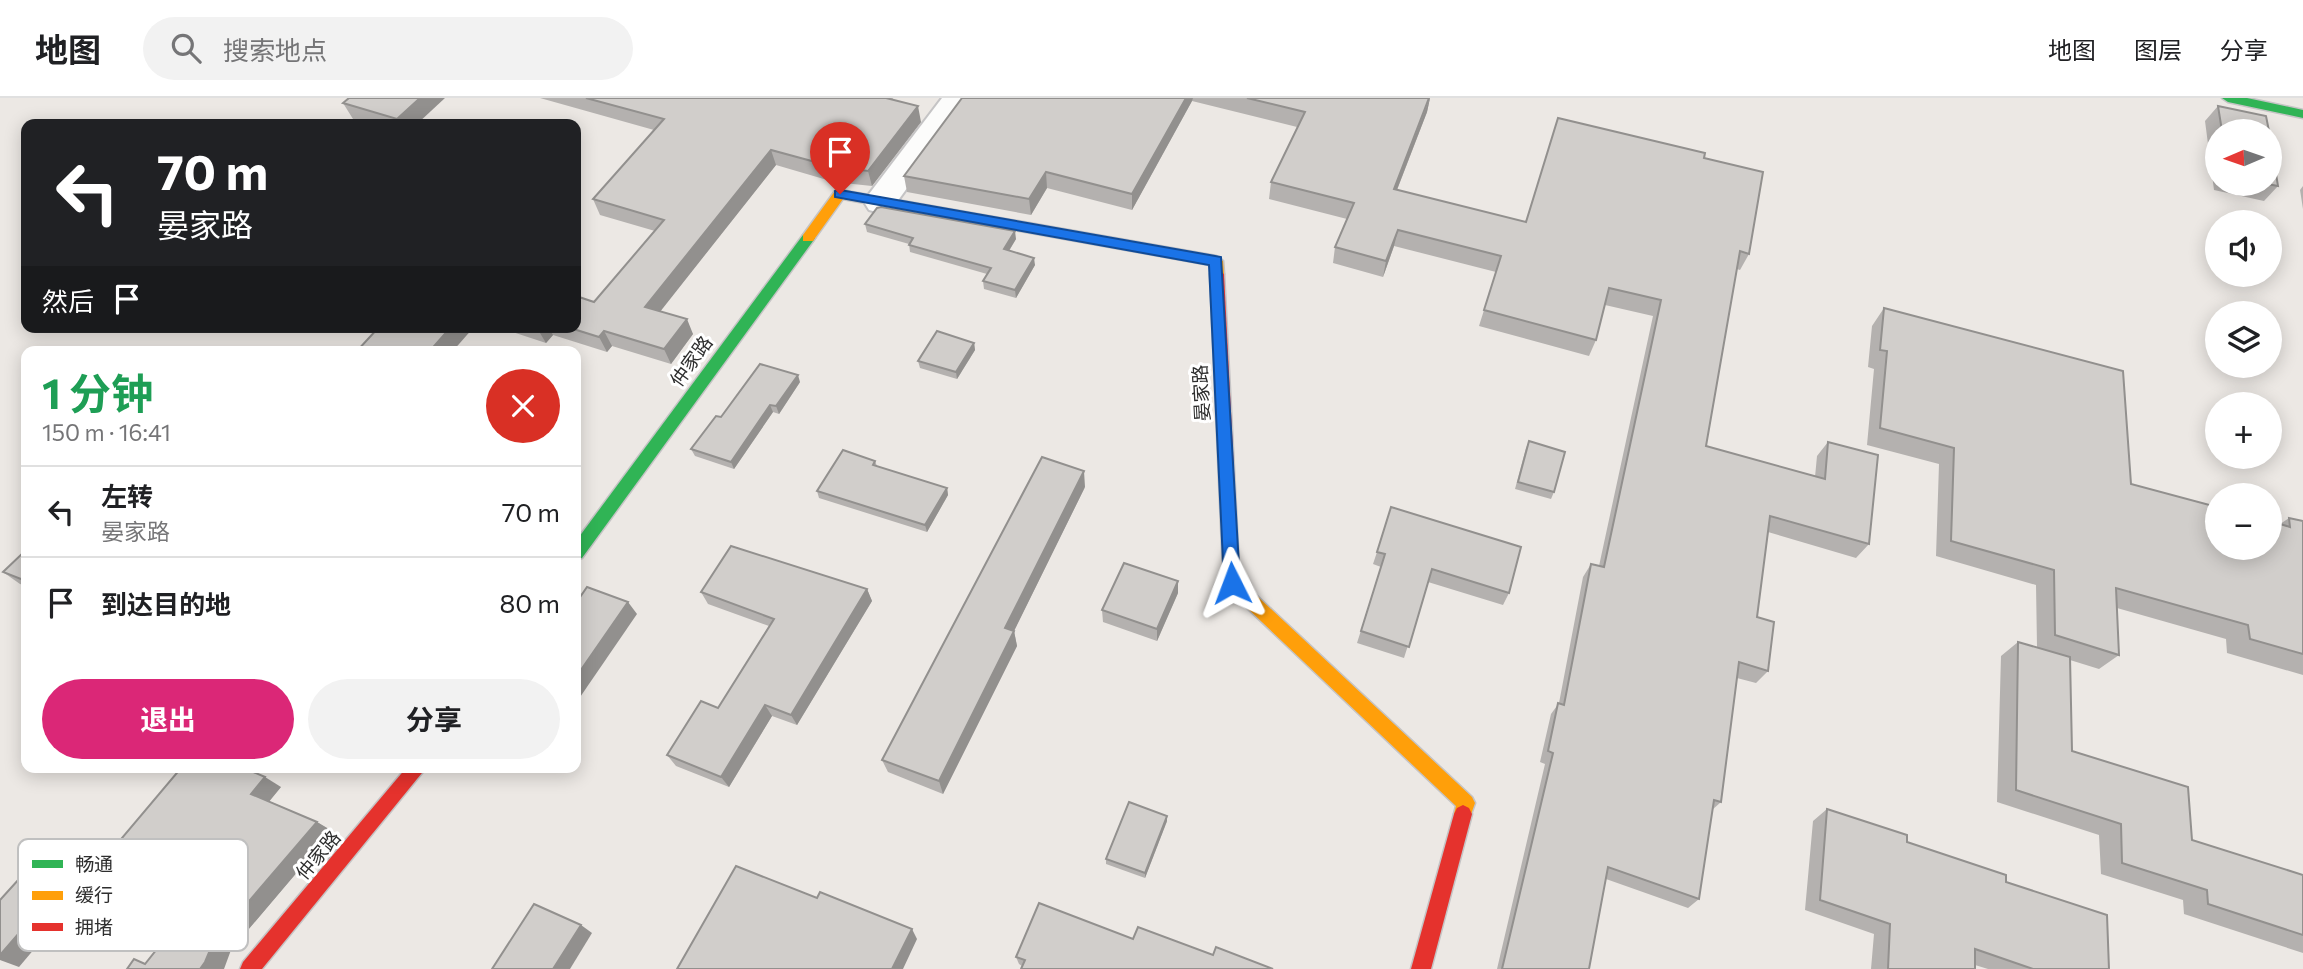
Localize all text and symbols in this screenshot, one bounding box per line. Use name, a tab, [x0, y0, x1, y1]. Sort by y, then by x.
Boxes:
search box	[143, 17, 633, 80]
text: 地图	[35, 28, 101, 69]
icon: search	[167, 29, 205, 67]
text: 搜索地点	[223, 34, 327, 65]
text: 地图	[2048, 35, 2096, 64]
text: 图层	[2134, 35, 2182, 64]
text: 分享	[2220, 35, 2268, 64]
north arrow	[2205, 119, 2282, 196]
map controls	[2205, 119, 2282, 560]
pin	[810, 122, 870, 194]
icon: arrive	[821, 133, 859, 171]
text: 70 m	[157, 140, 268, 200]
icon: left	[42, 147, 133, 238]
text: 晏家路	[157, 204, 253, 244]
button: sound	[2205, 210, 2282, 287]
icon: arrive	[108, 280, 146, 318]
text: 然后	[42, 285, 94, 316]
button: layers	[2205, 301, 2282, 378]
street label: 仲家路	[665, 331, 717, 391]
street label: 晏家路	[1188, 364, 1213, 422]
text: 1 分钟	[42, 366, 153, 418]
button: close	[486, 369, 560, 443]
button: +	[2205, 392, 2282, 469]
text: 150 m · 16:41	[42, 418, 171, 446]
text: 左转	[101, 480, 153, 511]
button: −	[2205, 483, 2282, 560]
icon: left	[42, 493, 80, 531]
text: 70 m	[502, 496, 560, 527]
text: 晏家路	[101, 517, 170, 545]
position arrow	[1195, 546, 1269, 620]
icon: arrive	[42, 584, 80, 622]
text: 80 m	[500, 587, 560, 618]
text: 到达目的地	[101, 588, 231, 619]
button: 退出	[42, 679, 294, 759]
button: 分享	[308, 679, 560, 759]
street label: 仲家路	[290, 825, 345, 884]
legend	[18, 839, 248, 951]
text: 畅通	[75, 852, 113, 875]
text: 缓行	[75, 883, 113, 906]
text: 拥堵	[75, 915, 113, 938]

